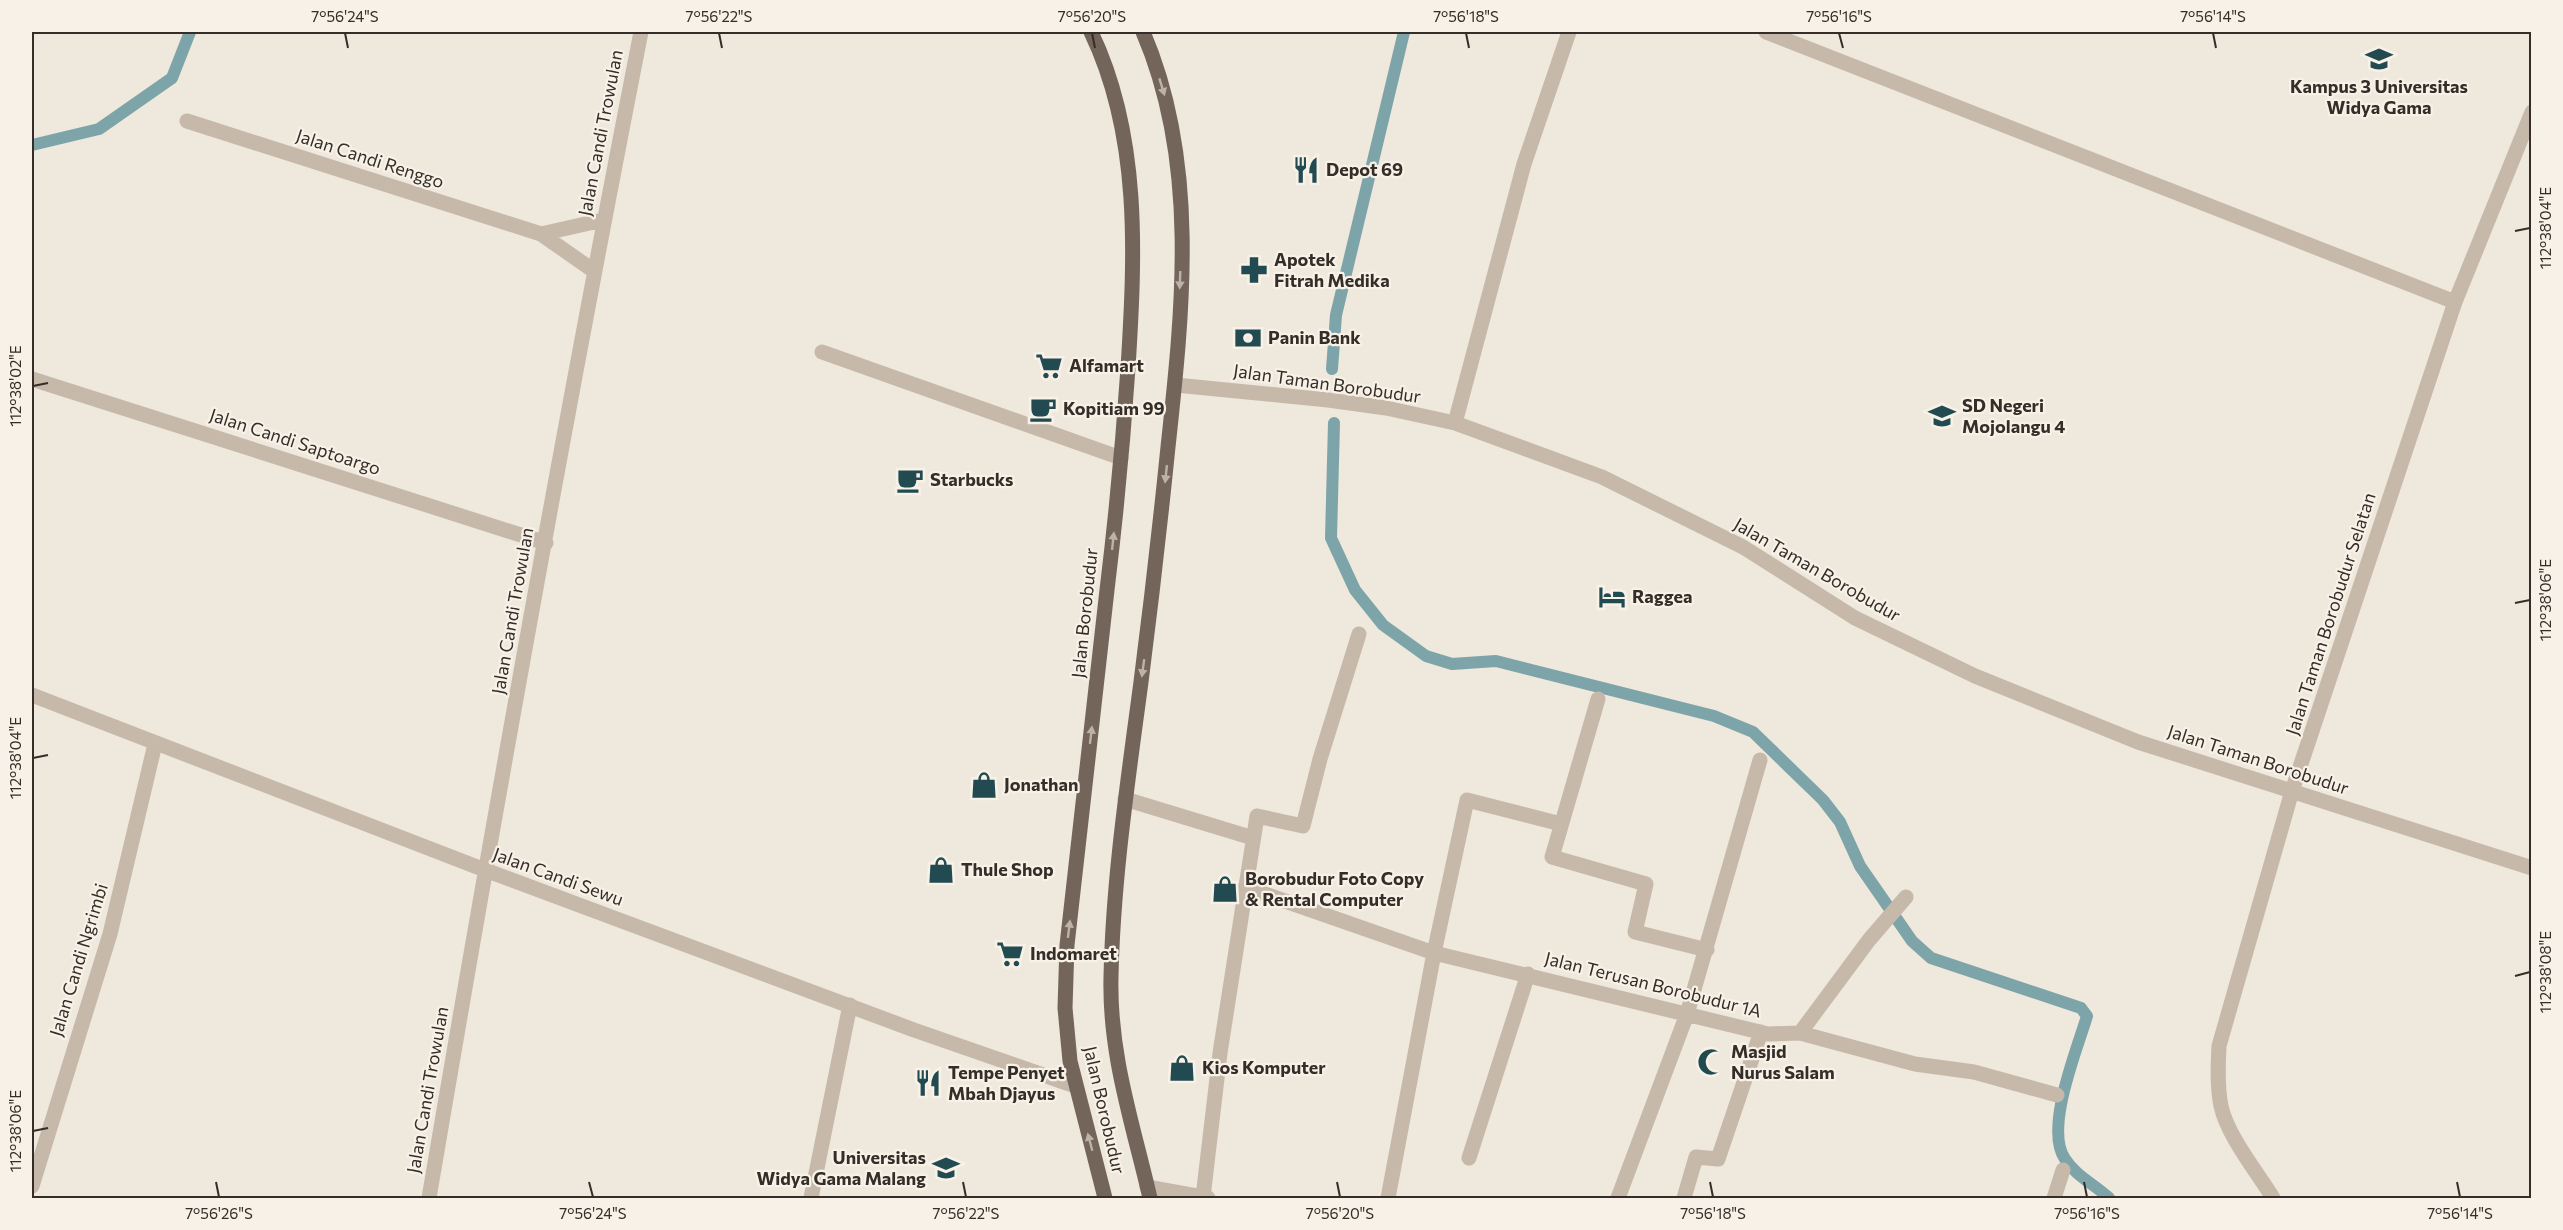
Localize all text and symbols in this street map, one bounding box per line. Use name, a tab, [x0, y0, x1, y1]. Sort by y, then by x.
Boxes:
text: 7°56'24"S	[311, 7, 379, 25]
text: 7°56'22"S	[686, 7, 753, 25]
text: 7°56'20"S	[1058, 7, 1126, 25]
text: 7°56'18"S	[1433, 7, 1499, 25]
text: 7°56'16"S	[1806, 7, 1872, 25]
text: 7°56'14"S	[2180, 7, 2246, 25]
school or university icon: Kampus 3 Universitas Widya Gama	[2364, 44, 2394, 74]
street label: Jalan Candi Trowulan	[573, 48, 627, 218]
place label: Kampus 3 Universitas Widya Gama	[2290, 75, 2468, 118]
one-way arrow	[1158, 78, 1167, 96]
street label: Jalan Candi Renggo	[294, 124, 447, 192]
restaurant icon: Depot 69	[1291, 155, 1321, 185]
place label: Depot 69	[1326, 158, 1403, 180]
text: 112°38'04"E	[2536, 187, 2554, 269]
place label: Apotek Fitrah Medika	[1274, 248, 1390, 291]
pharmacy icon: Apotek Fitrah Medika	[1239, 255, 1269, 285]
one-way arrow	[1176, 270, 1185, 289]
bank icon: Panin Bank	[1233, 323, 1263, 353]
place label: Panin Bank	[1268, 326, 1361, 348]
text: 112°38'02"E	[6, 345, 24, 427]
supermarket icon: Alfamart	[1034, 351, 1064, 381]
place label: Alfamart	[1069, 354, 1144, 376]
street label: Jalan Taman Borobudur	[1232, 359, 1422, 407]
cafe icon: Kopitiam 99	[1028, 394, 1058, 424]
place label: SD Negeri Mojolangu 4	[1962, 394, 2065, 437]
place label: Kopitiam 99	[1063, 397, 1165, 419]
school or university icon: SD Negeri Mojolangu 4	[1927, 401, 1957, 431]
street label: Jalan Candi Saptoargo	[207, 403, 384, 479]
one-way arrow	[1161, 464, 1171, 483]
cafe icon: Starbucks	[895, 465, 925, 495]
place label: Starbucks	[930, 468, 1014, 490]
street label: Jalan Taman Borobudur Selatan	[2280, 490, 2380, 738]
street label: Jalan Taman Borobudur	[1730, 512, 1905, 626]
street label: Jalan Candi Trowulan	[487, 526, 538, 696]
one-way arrow	[1108, 532, 1118, 551]
street label: Jalan Borobudur	[1066, 547, 1102, 679]
text: 112°38'06"E	[2536, 559, 2554, 641]
hotel icon: Raggea	[1597, 582, 1627, 612]
place label: Raggea	[1632, 585, 1692, 607]
one-way arrow	[1138, 658, 1148, 677]
text: 112°38'04"E	[6, 717, 24, 799]
street label: Jalan Taman Borobudur	[2165, 719, 2352, 799]
one-way arrow	[1086, 726, 1096, 745]
shop icon: Jonathan	[969, 770, 999, 800]
place label: Jonathan	[1004, 773, 1078, 795]
street label: Jalan Candi Sewu	[490, 842, 627, 910]
shop icon: Thule Shop	[926, 855, 956, 885]
place label: Thule Shop	[961, 858, 1054, 880]
place label: Borobudur Foto Copy & Rental Computer	[1245, 867, 1424, 910]
shop icon: Borobudur Foto Copy & Rental Computer	[1210, 874, 1240, 904]
street label: Jalan Candi Ngrimbi	[44, 880, 112, 1039]
one-way arrow	[1064, 919, 1074, 938]
text: 112°38'08"E	[2536, 931, 2554, 1013]
supermarket icon: Indomaret	[995, 939, 1025, 969]
place label: Indomaret	[1030, 942, 1117, 964]
street label: Jalan Terusan Borobudur 1A	[1543, 946, 1764, 1022]
street label: Jalan Candi Trowulan	[402, 1005, 453, 1175]
place label: Masjid Nurus Salam	[1731, 1040, 1835, 1083]
street label: Jalan Borobudur	[1080, 1044, 1130, 1176]
mosque icon: Masjid Nurus Salam	[1696, 1047, 1726, 1077]
shop icon: Kios Komputer	[1167, 1053, 1197, 1083]
place label: Kios Komputer	[1202, 1056, 1326, 1078]
place label: Tempe Penyet Mbah Djayus	[948, 1061, 1065, 1104]
restaurant icon: Tempe Penyet Mbah Djayus	[913, 1068, 943, 1098]
text: 112°38'06"E	[6, 1090, 24, 1172]
one-way arrow	[1085, 1133, 1094, 1151]
place label: Universitas Widya Gama Malang	[756, 1146, 926, 1189]
school or university icon: Universitas Widya Gama Malang	[931, 1153, 961, 1183]
text: 7°56'26"S	[185, 1204, 253, 1222]
text: 7°56'24"S	[559, 1204, 627, 1222]
text: 7°56'22"S	[933, 1204, 1000, 1222]
text: 7°56'20"S	[1306, 1204, 1374, 1222]
text: 7°56'18"S	[1680, 1204, 1746, 1222]
text: 7°56'16"S	[2054, 1204, 2120, 1222]
text: 7°56'14"S	[2427, 1204, 2493, 1222]

